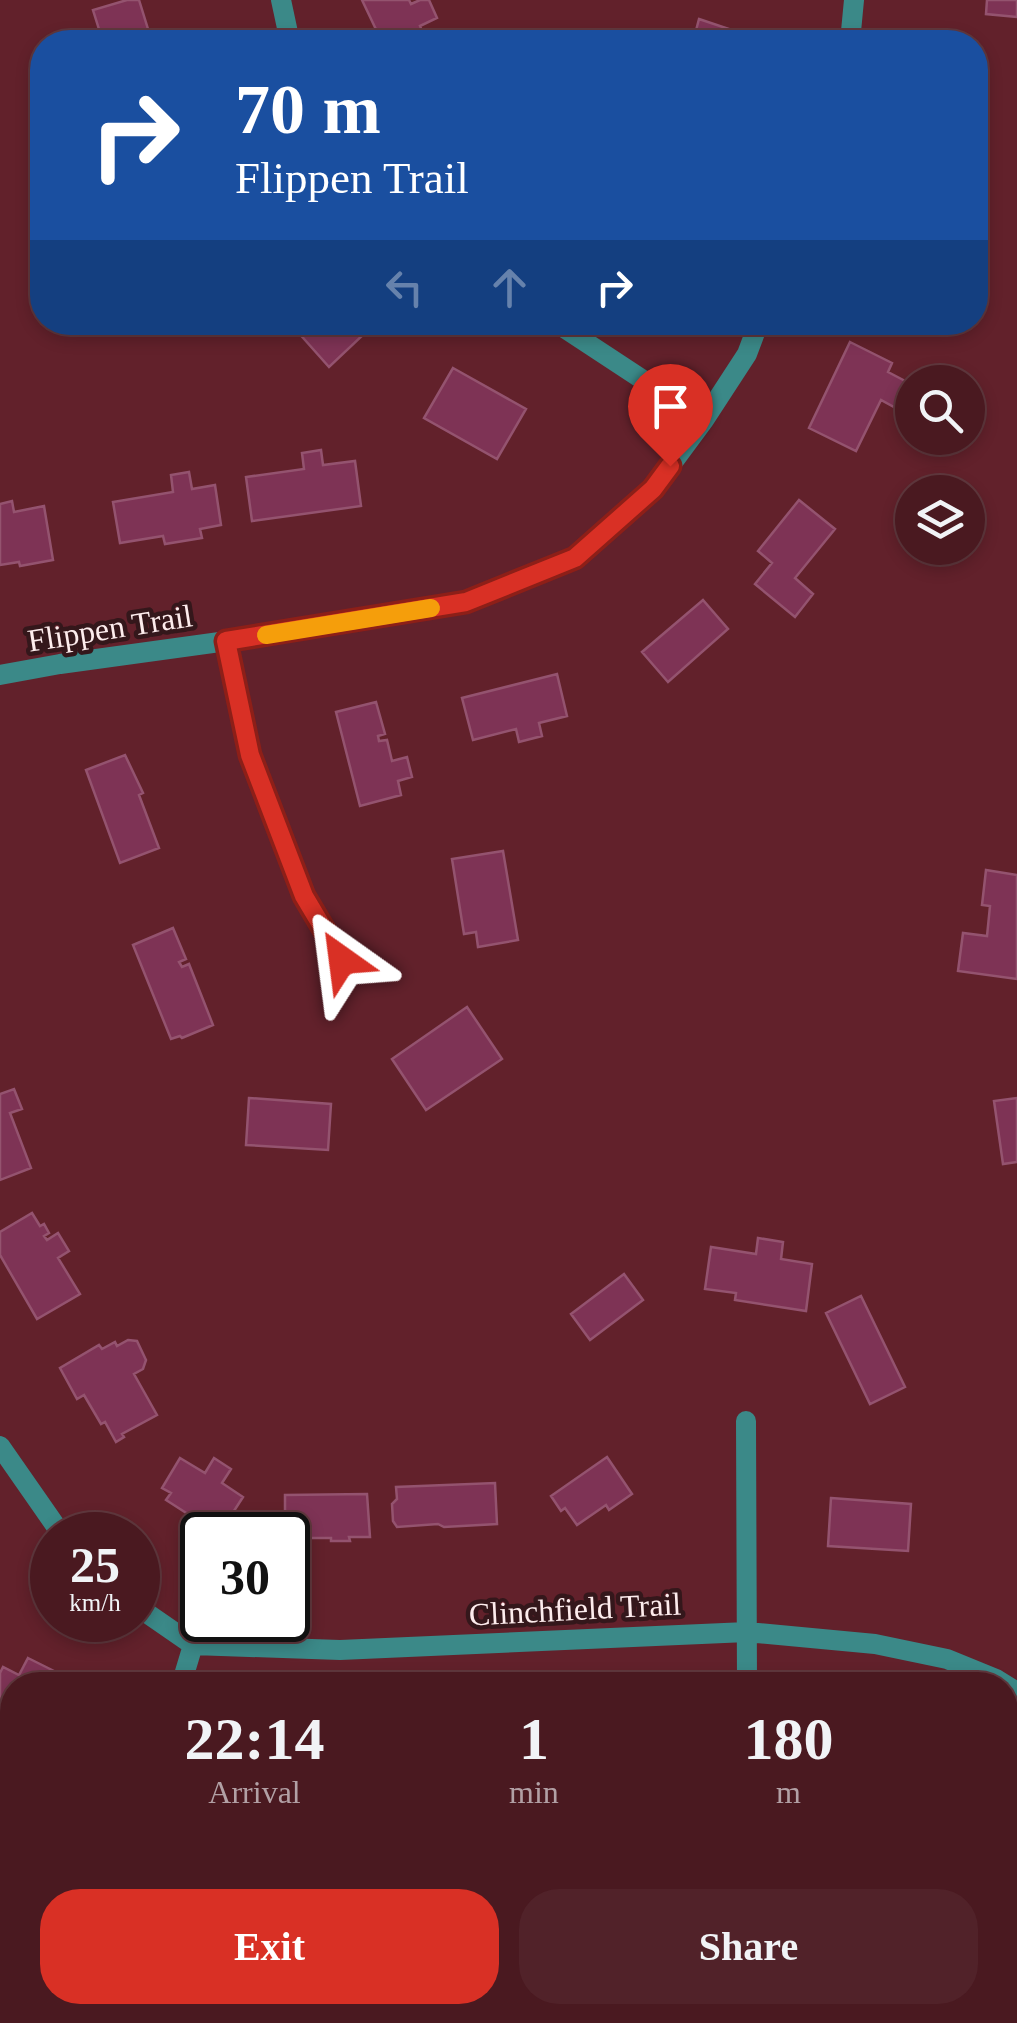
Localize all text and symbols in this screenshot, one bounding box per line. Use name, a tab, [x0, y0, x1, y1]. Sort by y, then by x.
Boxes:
icon: right	[70, 70, 200, 200]
text: 70 m	[235, 71, 381, 148]
text: Flippen Trail	[235, 153, 469, 203]
icon: left	[377, 260, 432, 315]
icon: ahead	[482, 260, 537, 315]
icon: right	[587, 260, 642, 315]
pin	[628, 364, 713, 467]
map controls	[895, 365, 985, 565]
button: search	[895, 365, 985, 455]
icon: arrive	[643, 379, 698, 434]
button: layers	[895, 475, 985, 565]
street label: Flippen Trail	[25, 597, 195, 659]
position arrow	[290, 908, 394, 1012]
speed limit sign: 30	[180, 1512, 310, 1642]
text: 25	[70, 1537, 120, 1593]
street label: Clinchfield Trail	[468, 1585, 682, 1633]
text: km/h	[69, 1589, 121, 1616]
text: 22:14	[185, 1706, 325, 1772]
text: 1	[519, 1706, 549, 1772]
text: 180	[743, 1706, 833, 1772]
text: Arrival	[208, 1774, 301, 1810]
text: min	[509, 1774, 559, 1810]
text: m	[776, 1774, 801, 1810]
button: Exit	[40, 1889, 499, 2004]
button: Share	[519, 1889, 978, 2004]

